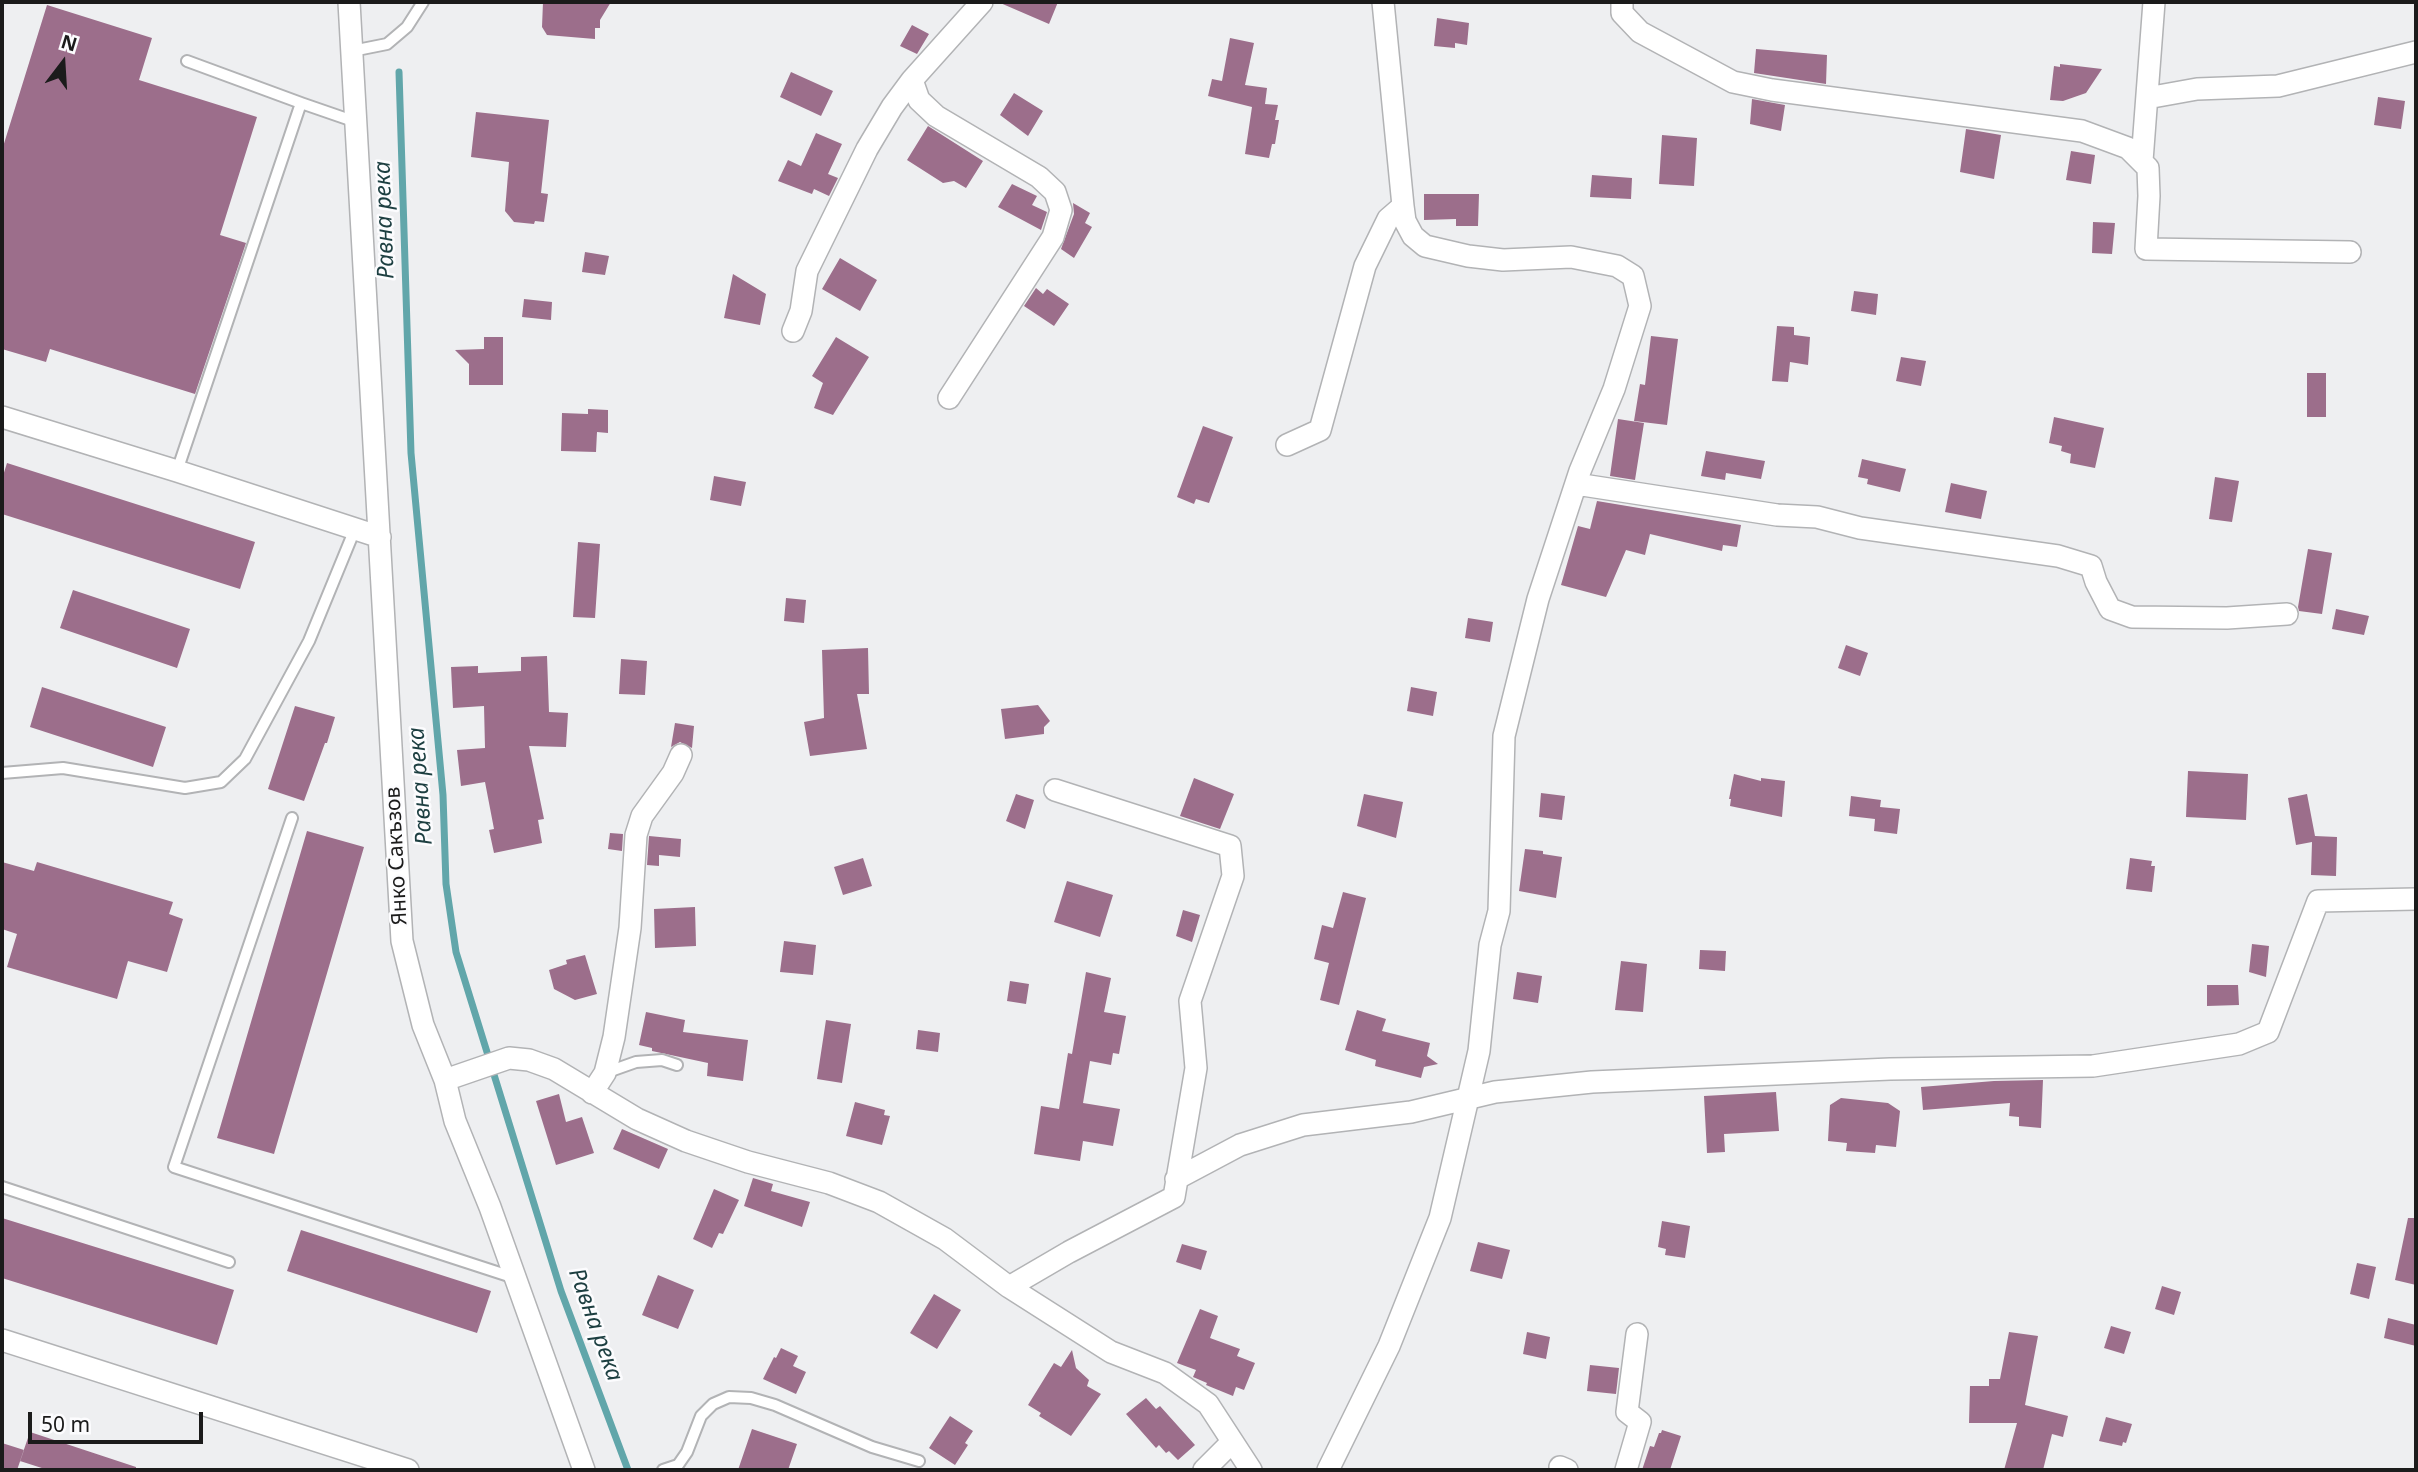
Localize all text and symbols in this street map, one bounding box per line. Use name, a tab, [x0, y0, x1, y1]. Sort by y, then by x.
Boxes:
north arrow	[28, 28, 98, 98]
text: N	[58, 28, 80, 58]
water label: Равна река	[369, 161, 401, 279]
water label: Равна река	[403, 726, 439, 846]
street label: Янко Сакъзов	[381, 786, 413, 926]
water label: Равна река	[562, 1265, 628, 1385]
scale bar	[32, 1398, 206, 1442]
text: 50 m	[41, 1410, 90, 1438]

